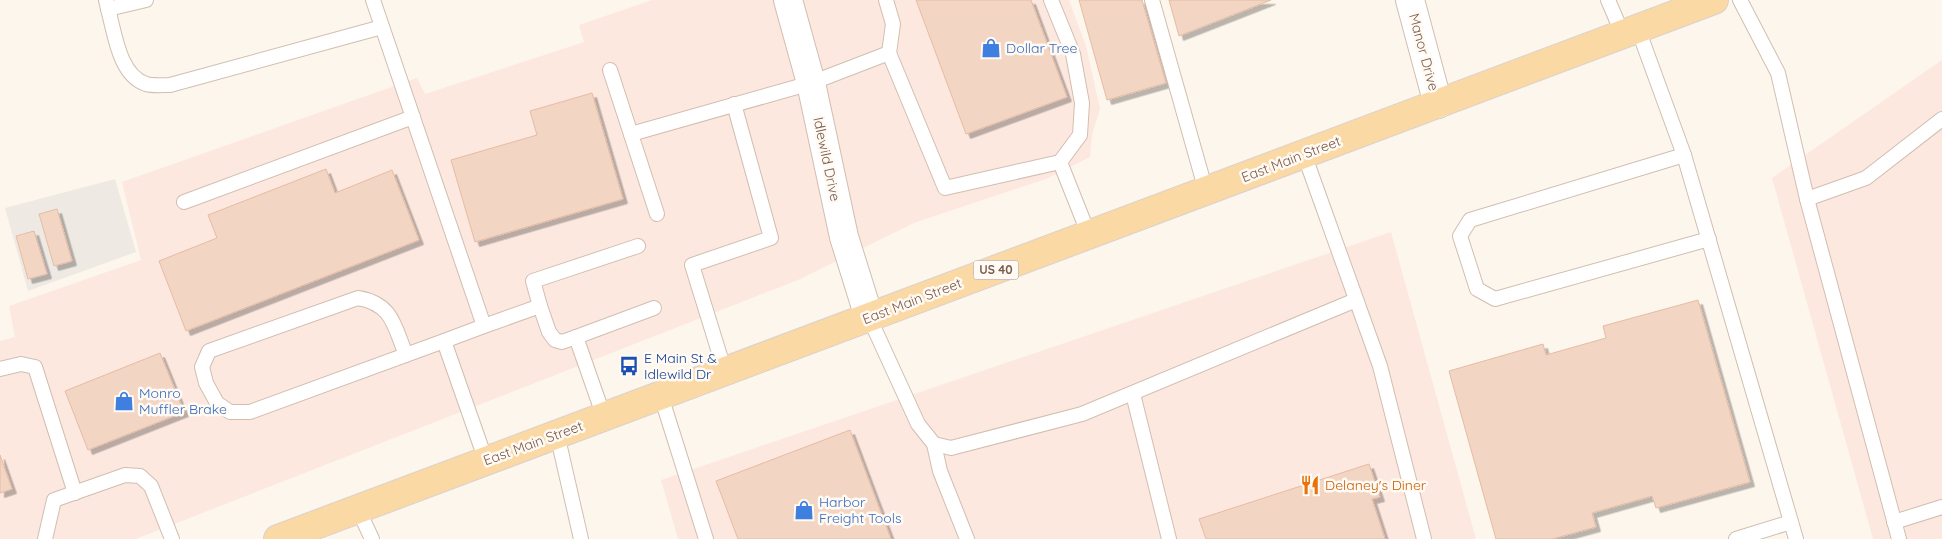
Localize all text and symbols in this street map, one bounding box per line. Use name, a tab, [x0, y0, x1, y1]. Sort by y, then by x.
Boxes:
street label: Manor Drive	[1405, 11, 1443, 93]
shop icon: Dollar Tree	[980, 37, 1002, 59]
place label: Dollar Tree	[1006, 39, 1077, 57]
street label: Idlewild Drive	[809, 115, 845, 203]
street label: East Main Street	[1239, 132, 1343, 186]
road number: US 40	[974, 260, 1018, 280]
street label: East Main Street	[860, 274, 964, 328]
place label: E Main St & Idlewild Dr	[644, 349, 717, 383]
bus stop icon: E Main St & Idlewild Dr	[618, 355, 640, 377]
place label: Monro Muffler Brake	[139, 384, 227, 418]
shop icon: Monro Muffler Brake	[113, 390, 135, 412]
street label: East Main Street	[481, 417, 586, 469]
restaurant icon: Delaney's Diner	[1299, 474, 1321, 496]
place label: Delaney's Diner	[1325, 476, 1427, 494]
place label: Harbor Freight Tools	[819, 493, 902, 527]
shop icon: Harbor Freight Tools	[793, 499, 815, 521]

